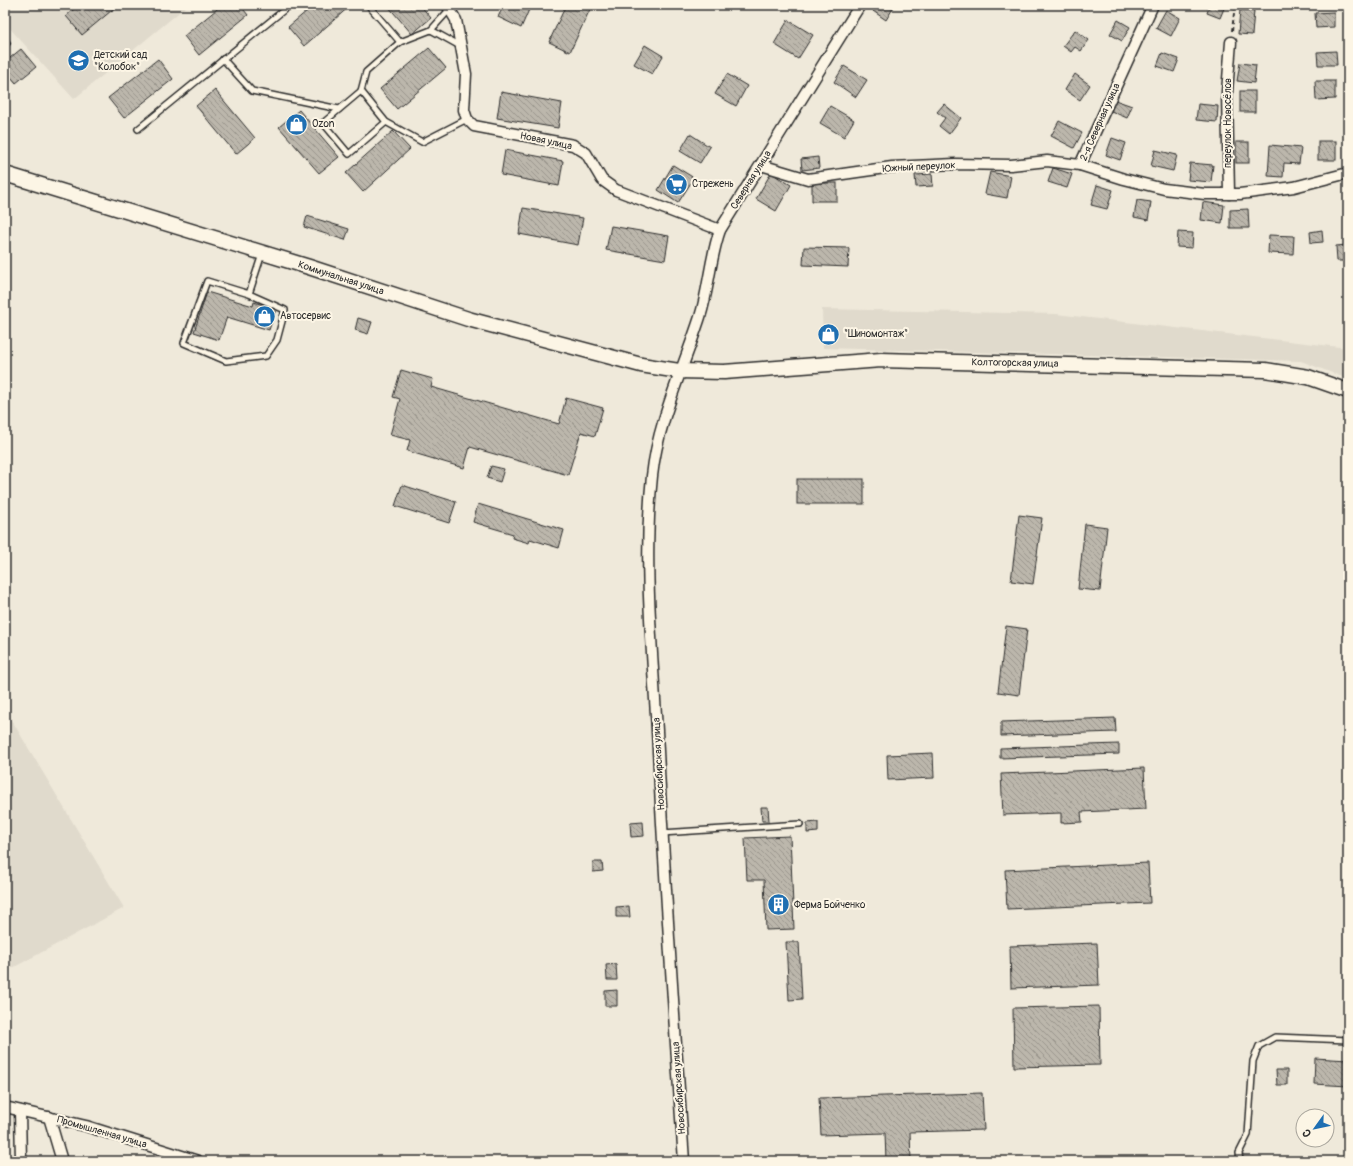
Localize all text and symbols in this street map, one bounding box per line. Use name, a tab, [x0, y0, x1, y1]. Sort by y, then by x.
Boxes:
school or university icon: Детский сад "Колобок"	[66, 48, 92, 74]
place label: Детский сад "Колобок"	[93, 49, 147, 73]
street label: переулок Новосёлов	[1222, 78, 1234, 168]
street label: 2-я Северная улица	[1077, 81, 1123, 163]
shop icon: Ozon	[284, 111, 310, 137]
place label: Ozon	[312, 118, 335, 130]
street label: Новая улица	[519, 130, 574, 152]
street label: Северная улица	[728, 148, 774, 212]
street label: Южный переулок	[882, 159, 956, 175]
supermarket icon: Стрежень	[663, 171, 689, 197]
place label: Стрежень	[692, 178, 734, 190]
street label: Коммунальная улица	[297, 258, 386, 298]
shop icon: Автосервис	[252, 303, 278, 329]
place label: Автосервис	[280, 310, 331, 322]
shop icon: "Шиномонтаж"	[816, 321, 842, 347]
place label: "Шиномонтаж"	[844, 328, 908, 340]
street label: Колтогорская улица	[971, 356, 1059, 370]
street label: Новосибирская улица	[651, 717, 667, 811]
building icon: Ферма Бойченко	[766, 892, 792, 918]
place label: Ферма Бойченко	[794, 899, 866, 911]
street label: Новосибирская улица	[670, 1041, 688, 1135]
north arrow	[1295, 1108, 1335, 1148]
street label: Промышленная улица	[56, 1113, 149, 1151]
text: С	[1300, 1127, 1314, 1140]

